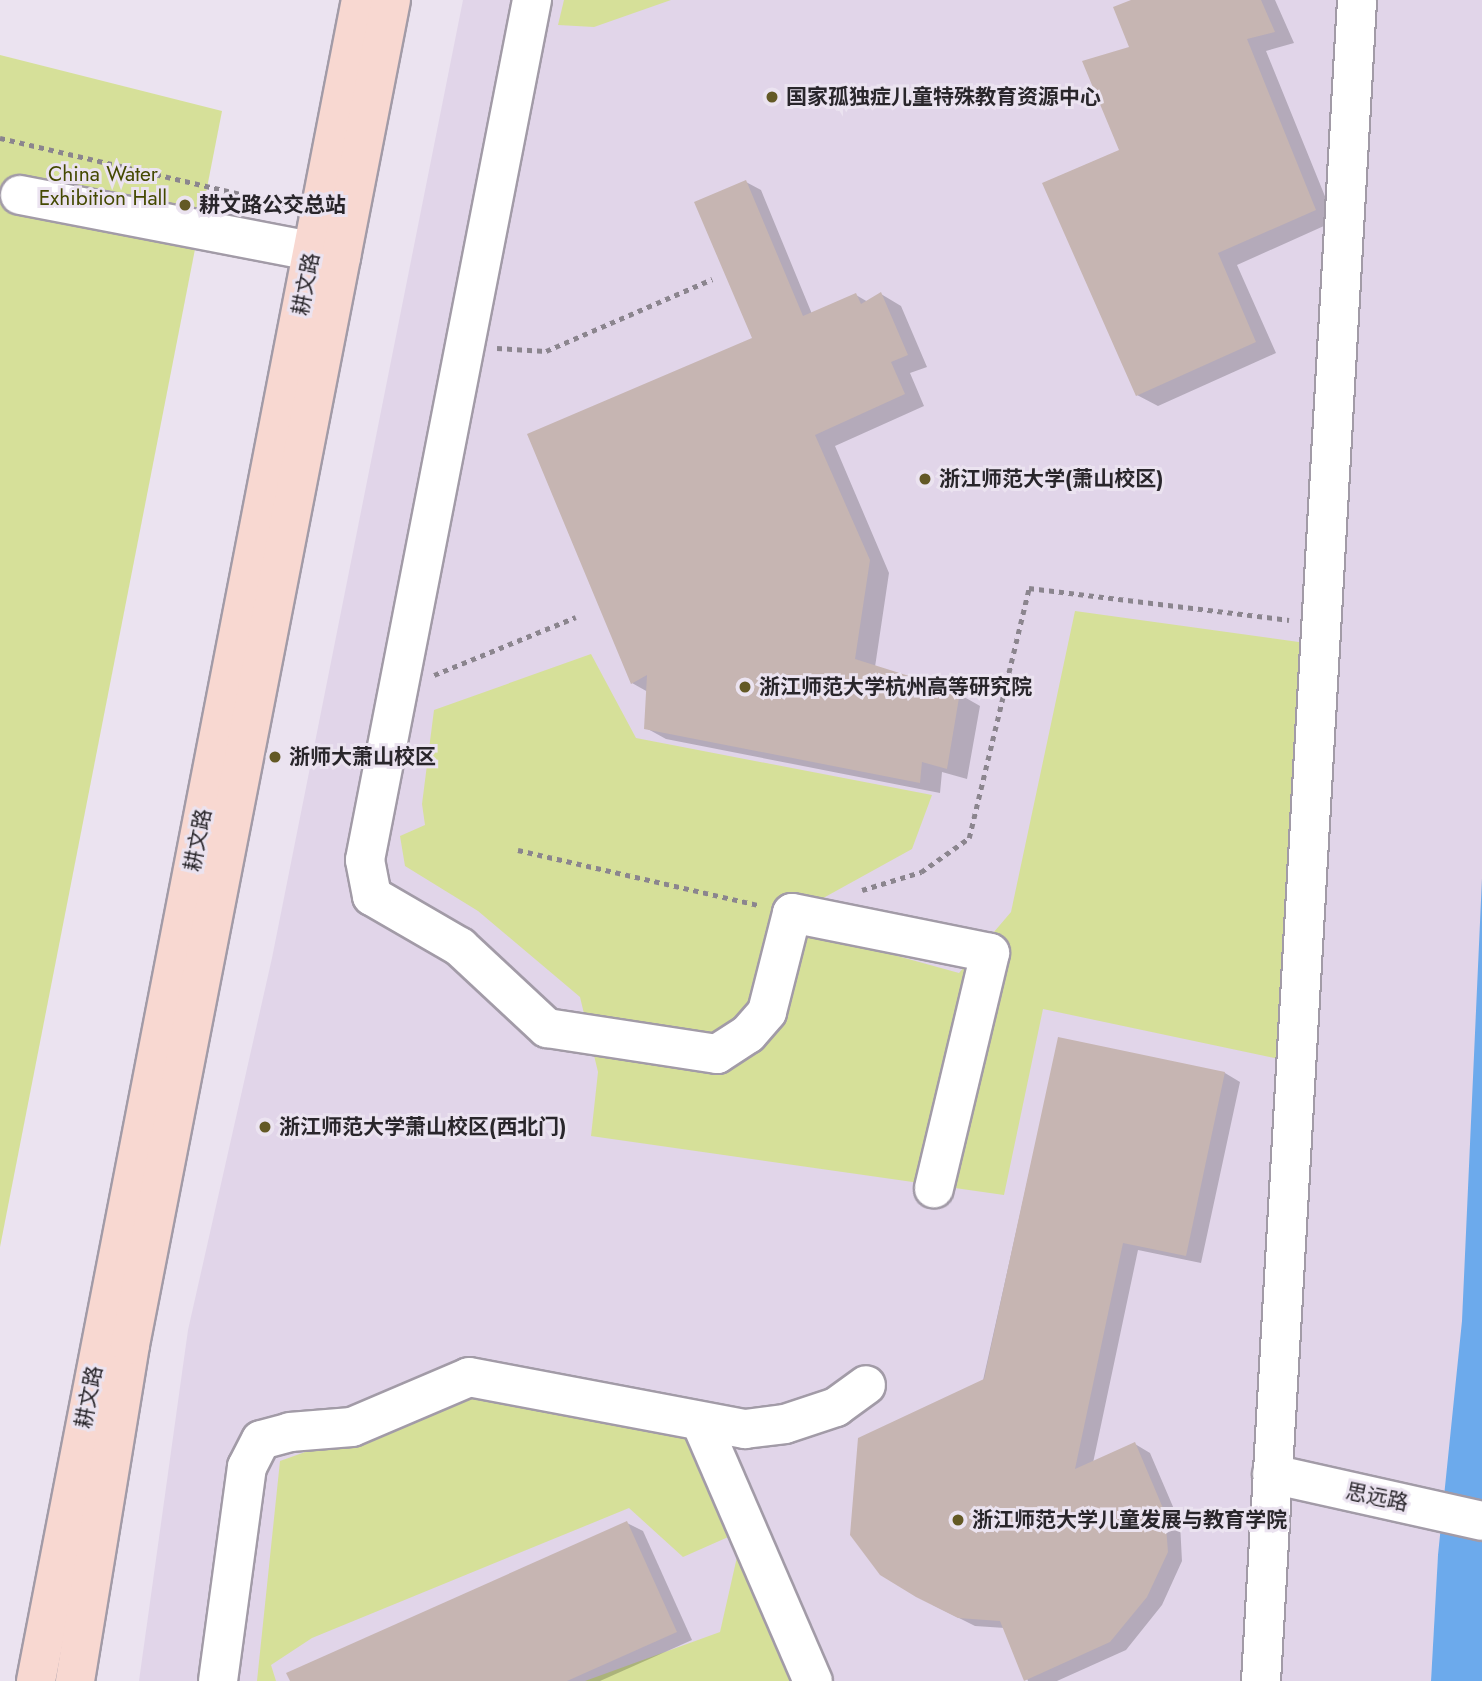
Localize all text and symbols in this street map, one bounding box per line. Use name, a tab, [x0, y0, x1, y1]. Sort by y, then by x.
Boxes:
place label: 国家孤独症儿童特殊教育资源中心	[786, 84, 1101, 110]
marker: 国家孤独症儿童特殊教育资源中心	[764, 89, 780, 105]
park label: China Water Exhibition Hall	[39, 161, 167, 211]
place label: 耕文路公交总站	[199, 192, 346, 218]
marker: 耕文路公交总站	[177, 197, 193, 213]
street label: 耕文路	[288, 251, 324, 317]
place label: 浙江师范大学(萧山校区)	[939, 466, 1163, 492]
marker: 浙江师范大学(萧山校区)	[917, 471, 933, 487]
place label: 浙江师范大学杭州高等研究院	[759, 674, 1032, 700]
marker: 浙江师范大学杭州高等研究院	[737, 679, 753, 695]
place label: 浙师大萧山校区	[289, 744, 436, 770]
marker: 浙师大萧山校区	[267, 749, 283, 765]
street label: 耕文路	[180, 807, 216, 873]
place label: 浙江师范大学萧山校区(西北门)	[279, 1114, 566, 1140]
marker: 浙江师范大学萧山校区(西北门)	[257, 1119, 273, 1135]
street label: 耕文路	[71, 1364, 107, 1430]
street label: 思远路	[1344, 1478, 1410, 1516]
place label: 浙江师范大学儿童发展与教育学院	[972, 1507, 1287, 1533]
marker: 浙江师范大学儿童发展与教育学院	[950, 1512, 966, 1528]

